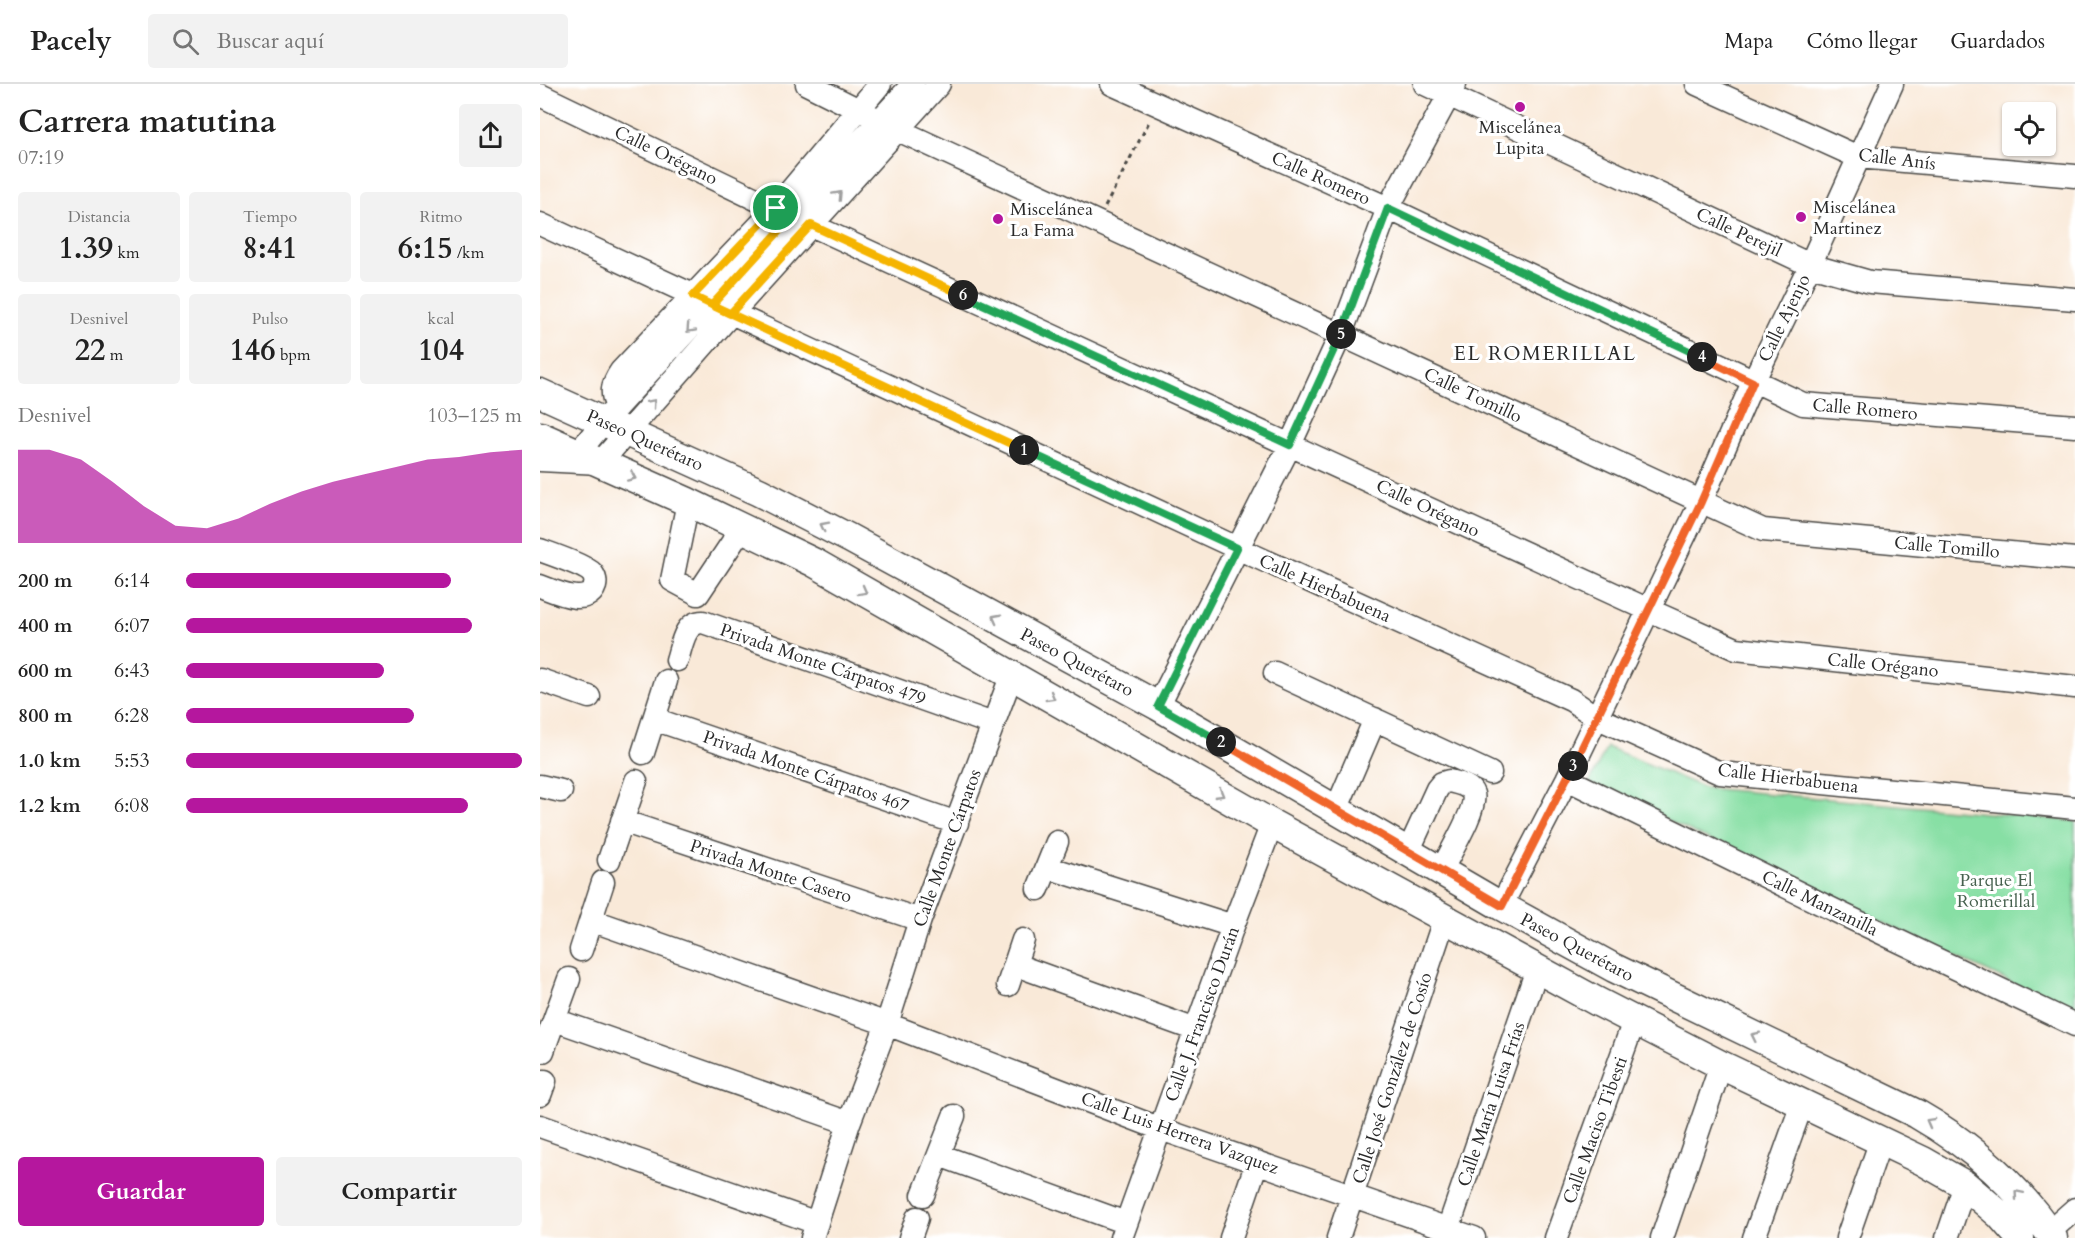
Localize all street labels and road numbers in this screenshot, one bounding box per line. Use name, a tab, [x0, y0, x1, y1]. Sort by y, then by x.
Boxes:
street label: Calle Orégano	[610, 120, 722, 191]
street label: Calle Anís	[1857, 142, 1937, 177]
street label: Calle Romero	[1267, 146, 1374, 211]
street label: Calle Perejil	[1692, 202, 1786, 263]
street label: Calle Ajenjo	[1752, 270, 1817, 366]
street label: Calle Tomillo	[1420, 362, 1526, 429]
street label: Calle Romero	[1811, 392, 1919, 427]
street label: Paseo Querétaro	[582, 404, 707, 477]
street label: Calle Orégano	[1372, 473, 1484, 544]
street label: Calle Tomillo	[1893, 530, 2001, 565]
street label: Calle Hierbabuena	[1255, 548, 1395, 629]
street label: Privada Monte Cárpatos 479	[716, 617, 929, 712]
street label: Paseo Querétaro	[1016, 622, 1138, 703]
street label: Calle Orégano	[1826, 647, 1940, 684]
street label: Privada Monte Cárpatos 467	[699, 724, 912, 819]
street label: Calle Hierbabuena	[1716, 757, 1860, 800]
street label: Calle Monte Cárpatos	[907, 766, 988, 931]
street label: Privada Monte Casero	[687, 833, 855, 910]
street label: Calle Manzanilla	[1757, 864, 1882, 943]
street label: Paseo Querétaro	[1516, 907, 1638, 988]
street label: Calle J. Francisco Durán	[1159, 922, 1246, 1105]
street label: Calle José González de Cosío	[1346, 969, 1439, 1187]
street label: Calle María Luisa Frías	[1452, 1018, 1531, 1190]
street label: Calle Maciso Tibesti	[1557, 1053, 1634, 1207]
street label: Calle Luis Herrera Vazquez	[1077, 1086, 1282, 1181]

